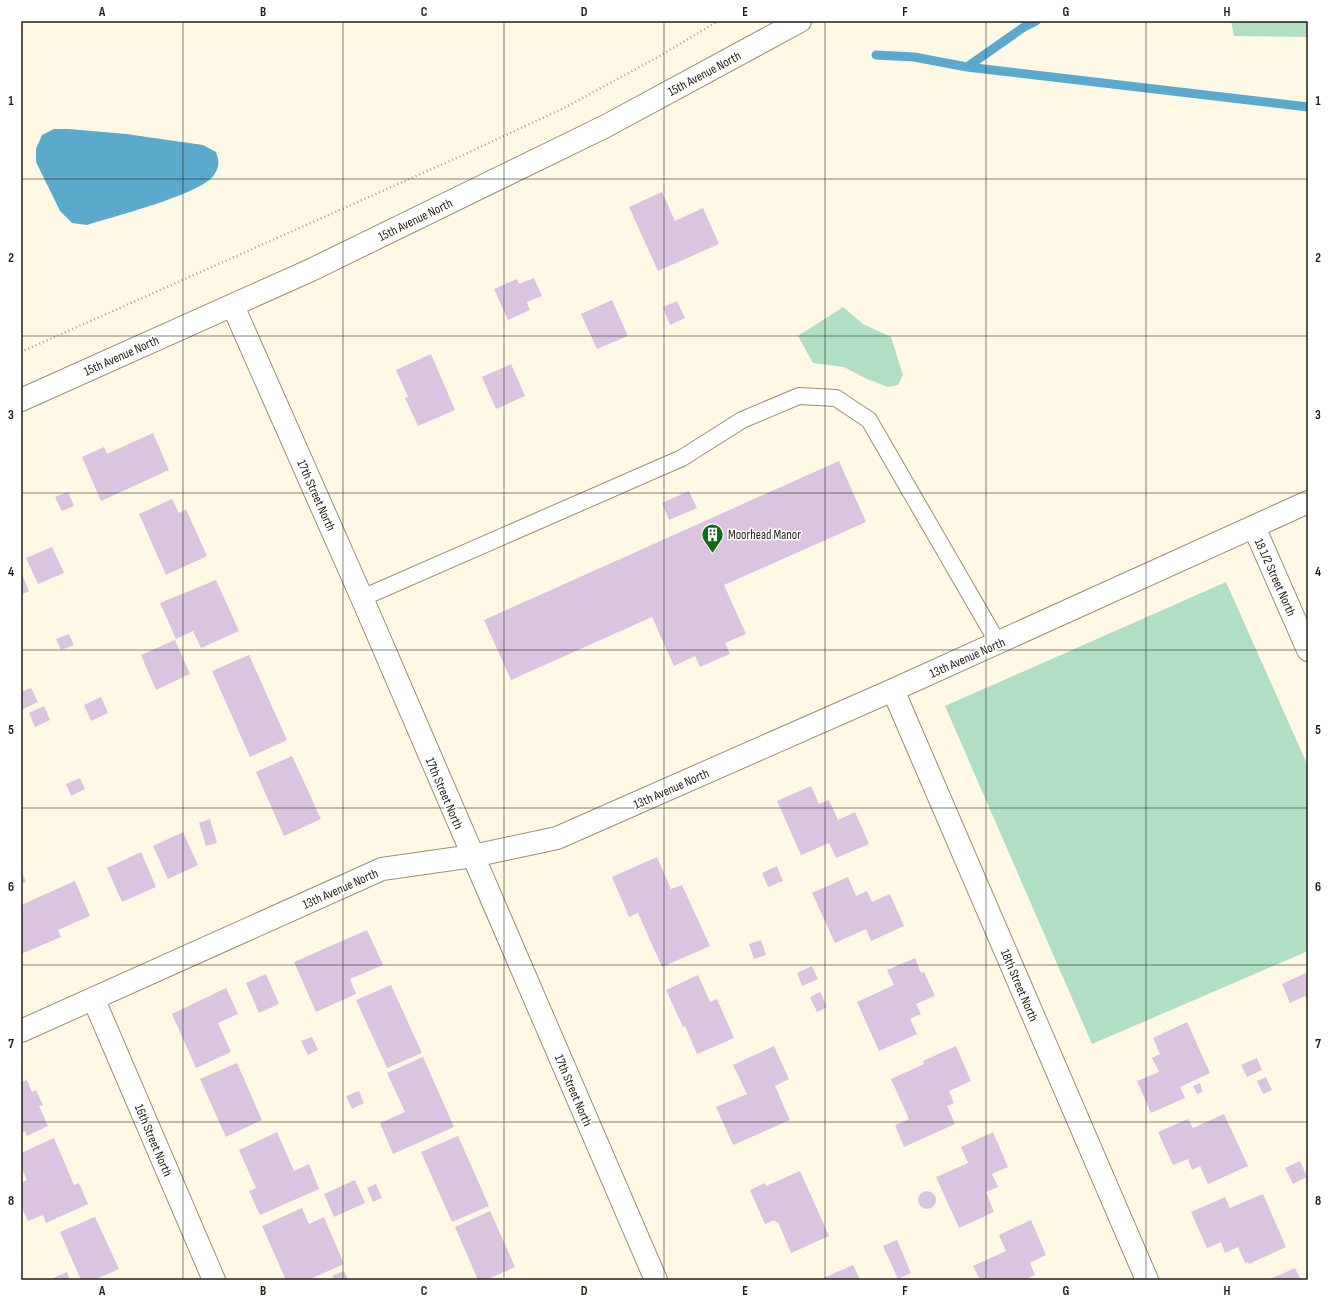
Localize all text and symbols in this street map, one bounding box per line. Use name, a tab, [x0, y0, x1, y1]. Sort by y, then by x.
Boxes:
text: A	[98, 4, 106, 20]
text: B	[260, 4, 266, 20]
text: C	[421, 4, 428, 20]
text: D	[581, 4, 588, 20]
text: E	[742, 4, 748, 20]
text: F	[902, 4, 908, 20]
text: G	[1063, 4, 1070, 20]
text: H	[1224, 4, 1231, 20]
street label: 15th Avenue North	[665, 48, 744, 100]
text: 1	[8, 93, 14, 109]
text: 1	[1315, 93, 1321, 109]
street label: 15th Avenue North	[376, 195, 455, 245]
text: 2	[8, 250, 14, 266]
text: 2	[1315, 250, 1321, 266]
street label: 15th Avenue North	[81, 332, 162, 380]
text: 3	[8, 407, 14, 423]
text: 3	[1315, 407, 1321, 423]
street label: 17th Street North	[293, 457, 339, 534]
building icon: Moorhead Manor	[700, 521, 726, 554]
place label: Moorhead Manor	[728, 527, 801, 543]
street label: 18 1/2 Street North	[1251, 536, 1299, 619]
text: 4	[8, 564, 14, 580]
text: 4	[1315, 564, 1321, 580]
street label: 13th Avenue North	[927, 634, 1008, 682]
text: 5	[8, 722, 14, 738]
text: 5	[1315, 722, 1321, 738]
street label: 17th Street North	[422, 755, 466, 832]
street label: 13th Avenue North	[631, 765, 712, 813]
street label: 13th Avenue North	[300, 865, 381, 913]
text: 6	[8, 879, 14, 895]
text: 6	[1315, 879, 1321, 895]
street label: 18th Street North	[997, 947, 1041, 1024]
text: 7	[8, 1036, 14, 1052]
text: 7	[1315, 1036, 1321, 1052]
street label: 17th Street North	[551, 1052, 595, 1129]
street label: 16th Street North	[131, 1102, 175, 1179]
text: 8	[8, 1193, 14, 1209]
text: 8	[1315, 1193, 1321, 1209]
text: A	[98, 1283, 106, 1299]
text: B	[260, 1283, 266, 1299]
text: C	[421, 1283, 428, 1299]
text: D	[581, 1283, 588, 1299]
text: E	[742, 1283, 748, 1299]
text: F	[902, 1283, 908, 1299]
text: G	[1063, 1283, 1070, 1299]
text: H	[1224, 1283, 1231, 1299]

